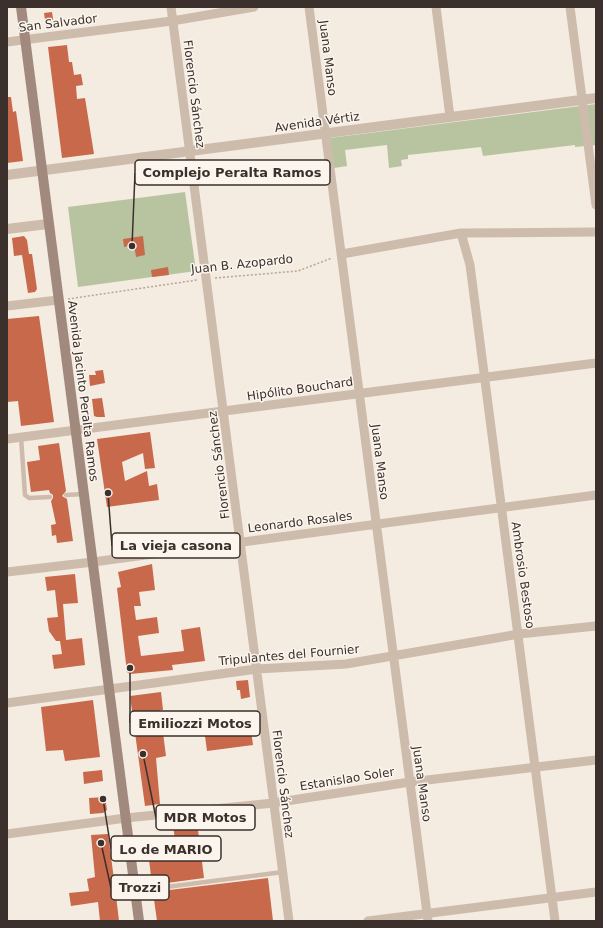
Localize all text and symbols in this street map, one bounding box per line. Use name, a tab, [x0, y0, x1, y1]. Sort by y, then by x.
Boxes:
street label: San Salvador	[18, 11, 98, 35]
street label: Juana Manso	[316, 18, 340, 97]
street label: Florencio Sánchez	[180, 39, 208, 149]
street label: Avenida Vértiz	[274, 109, 360, 135]
callout: Complejo Peralta Ramos	[135, 160, 330, 185]
text: Complejo Peralta Ramos	[142, 165, 322, 180]
street label: Juan B. Azopardo	[189, 252, 294, 276]
street label: Avenida Jacinto Peralta Ramos	[65, 300, 101, 482]
street label: Hipólito Bouchard	[246, 375, 354, 403]
street label: Florencio Sánchez	[205, 410, 233, 520]
street label: Juana Manso	[368, 422, 392, 501]
street label: Leonardo Rosales	[247, 509, 353, 535]
street label: Ambrosio Bestoso	[509, 521, 537, 629]
callout: La vieja casona	[112, 533, 240, 558]
text: La vieja casona	[120, 538, 232, 553]
street label: Tripulantes del Fournier	[217, 642, 360, 668]
callout: Emiliozzi Motos	[130, 711, 260, 736]
text: Emiliozzi Motos	[138, 716, 252, 731]
street label: Florencio Sánchez	[269, 729, 297, 839]
street label: Juana Manso	[410, 744, 434, 823]
street label: Estanislao Soler	[299, 765, 395, 793]
callout: MDR Motos	[156, 805, 255, 830]
text: MDR Motos	[163, 810, 247, 825]
callout: Lo de MARIO	[111, 836, 221, 861]
text: Lo de MARIO	[119, 842, 213, 857]
callout: Trozzi	[111, 875, 169, 900]
text: Trozzi	[119, 880, 161, 895]

